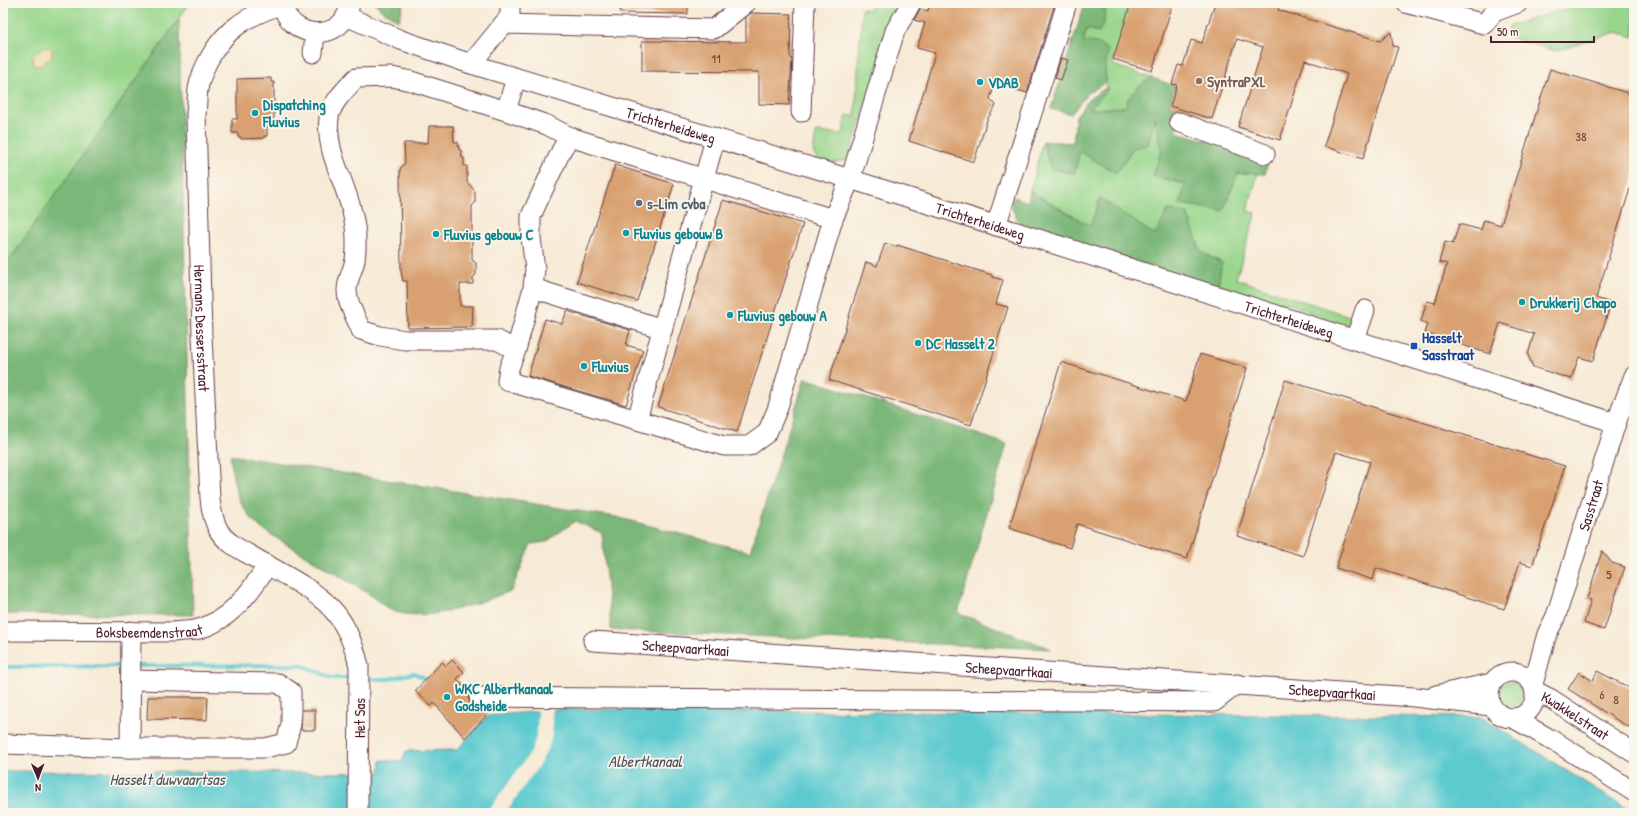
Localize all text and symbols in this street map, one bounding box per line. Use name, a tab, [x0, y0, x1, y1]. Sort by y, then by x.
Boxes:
scale bar	[1491, 18, 1594, 44]
text: 50 m	[1497, 23, 1518, 40]
house number: 11	[711, 49, 721, 67]
place label: SyntraPXL	[1207, 71, 1266, 93]
place label: VDAB	[988, 72, 1019, 93]
marker: SyntraPXL	[1194, 76, 1204, 86]
marker: VDAB	[975, 77, 985, 87]
place label: Dispatching Fluvius	[262, 94, 326, 132]
street label: Trichterheideweg	[624, 101, 719, 148]
marker: Dispatching Fluvius	[250, 108, 260, 118]
house number: 38	[1575, 127, 1587, 145]
place label: s-Lim cvba	[647, 193, 705, 214]
street label: Trichterheideweg	[933, 197, 1028, 245]
marker: s-Lim cvba	[634, 198, 644, 208]
place label: Fluvius gebouw B	[633, 223, 723, 245]
place label: Fluvius gebouw C	[443, 224, 534, 246]
marker: Fluvius gebouw B	[621, 228, 631, 238]
marker: Fluvius gebouw C	[431, 229, 441, 239]
street label: Hermans Dessersstraat	[190, 264, 215, 393]
place label: Drukkerij Chapo	[1530, 292, 1616, 314]
street label: Trichterheideweg	[1242, 295, 1337, 343]
marker: Drukkerij Chapo	[1517, 297, 1527, 307]
place label: Fluvius gebouw A	[737, 305, 827, 327]
marker: Fluvius gebouw A	[725, 310, 735, 320]
place label: Hasselt Sasstraat	[1422, 327, 1475, 365]
place label: DC Hasselt 2	[926, 333, 996, 354]
marker: DC Hasselt 2	[913, 338, 923, 348]
marker: Hasselt Sasstraat	[1409, 341, 1419, 351]
place label: Fluvius	[591, 356, 629, 377]
marker: Fluvius	[579, 361, 589, 371]
street label: Sasstraat	[1573, 476, 1608, 533]
house number: 5	[1606, 565, 1612, 583]
street label: Boksbeemdenstraat	[96, 618, 206, 643]
street label: Scheepvaartkaai	[641, 634, 730, 661]
street label: Scheepvaartkaai	[965, 656, 1053, 683]
place label: WKC Albertkanaal Godsheide	[455, 678, 554, 716]
street label: Scheepvaartkaai	[1288, 678, 1377, 705]
street label: Kwakkelstraat	[1538, 685, 1614, 745]
house number: 6	[1599, 685, 1605, 703]
house number: 8	[1613, 690, 1619, 708]
marker: WKC Albertkanaal Godsheide	[442, 692, 452, 702]
street label: Het Sas	[349, 698, 370, 738]
water label: Albertkanaal	[608, 750, 683, 772]
north arrow	[18, 758, 58, 798]
water label: Hasselt duwvaartsas	[109, 768, 226, 790]
text: N	[35, 781, 41, 795]

